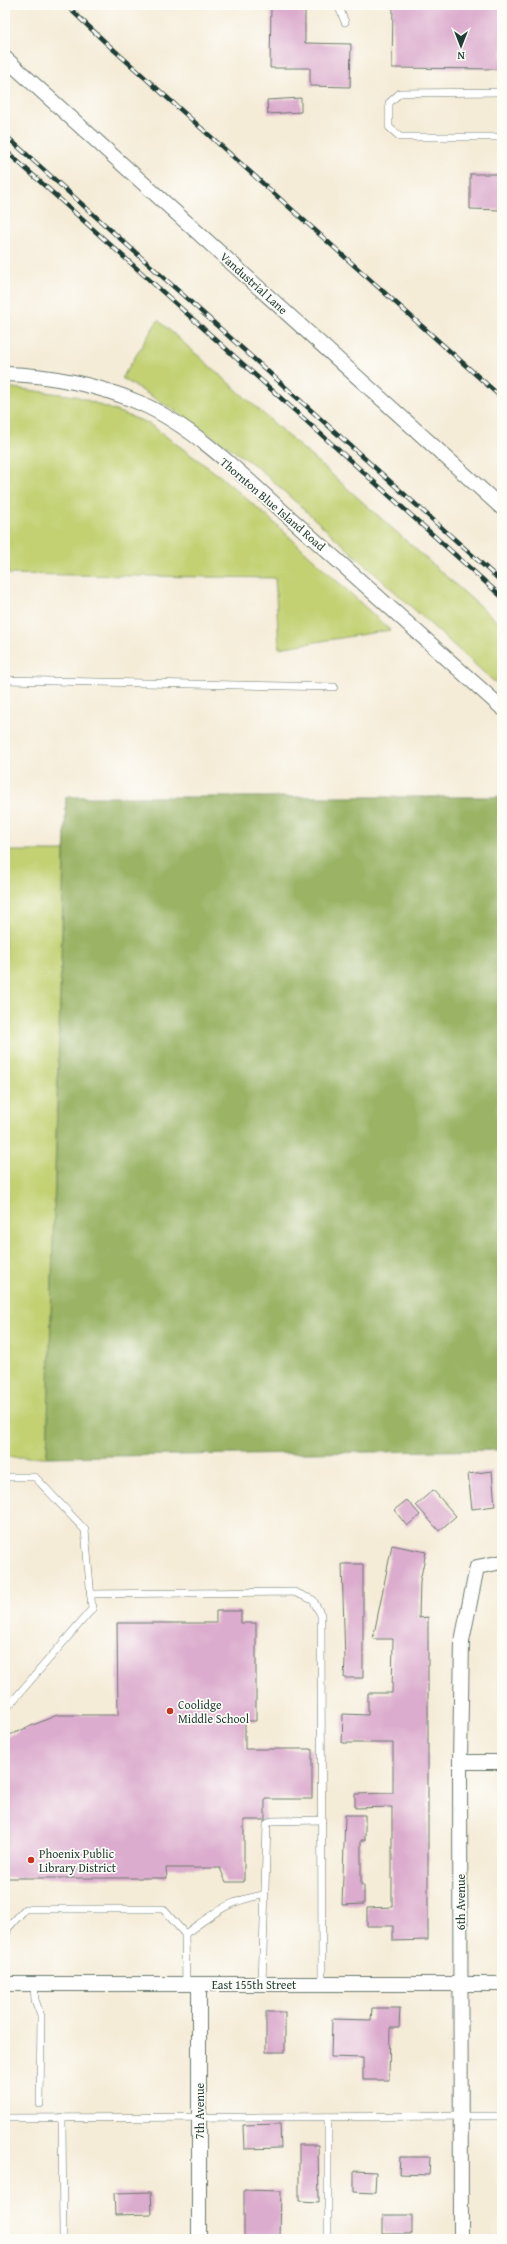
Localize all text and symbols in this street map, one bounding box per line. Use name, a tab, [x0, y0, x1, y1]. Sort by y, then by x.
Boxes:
north arrow	[441, 26, 481, 66]
text: N	[457, 48, 465, 64]
street label: Vandustrial Lane	[217, 248, 292, 318]
street label: Thornton Blue Island Road	[217, 454, 330, 555]
place label: Coolidge Middle School	[178, 1696, 250, 1727]
marker: Coolidge Middle School	[165, 1706, 175, 1716]
place label: Phoenix Public Library District	[39, 1845, 117, 1876]
marker: Phoenix Public Library District	[26, 1855, 36, 1865]
street label: 6th Avenue	[452, 1874, 469, 1930]
street label: East 155th Street	[212, 1976, 297, 1993]
street label: 7th Avenue	[191, 2083, 208, 2139]

